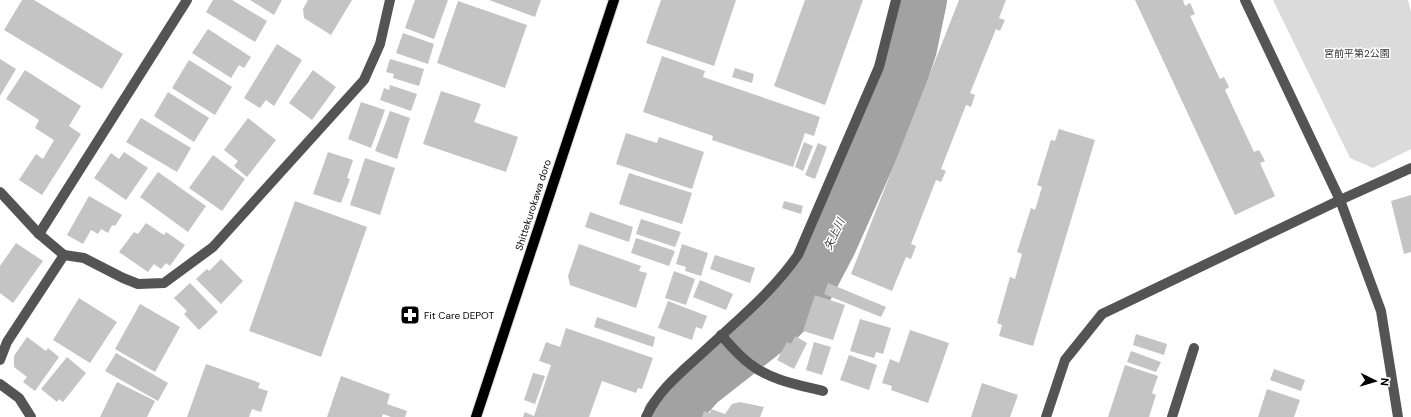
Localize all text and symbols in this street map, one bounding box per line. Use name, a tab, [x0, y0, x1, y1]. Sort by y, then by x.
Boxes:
park label: 宮前平第2公園	[1324, 47, 1390, 60]
street label: Shittekurokawa doro	[512, 158, 554, 252]
water label: 矢上川	[821, 215, 848, 252]
pharmacy icon: Fit Care DEPOT	[399, 304, 421, 326]
place label: Fit Care DEPOT	[424, 309, 494, 322]
north arrow	[1355, 361, 1395, 401]
text: N	[1378, 377, 1392, 386]

